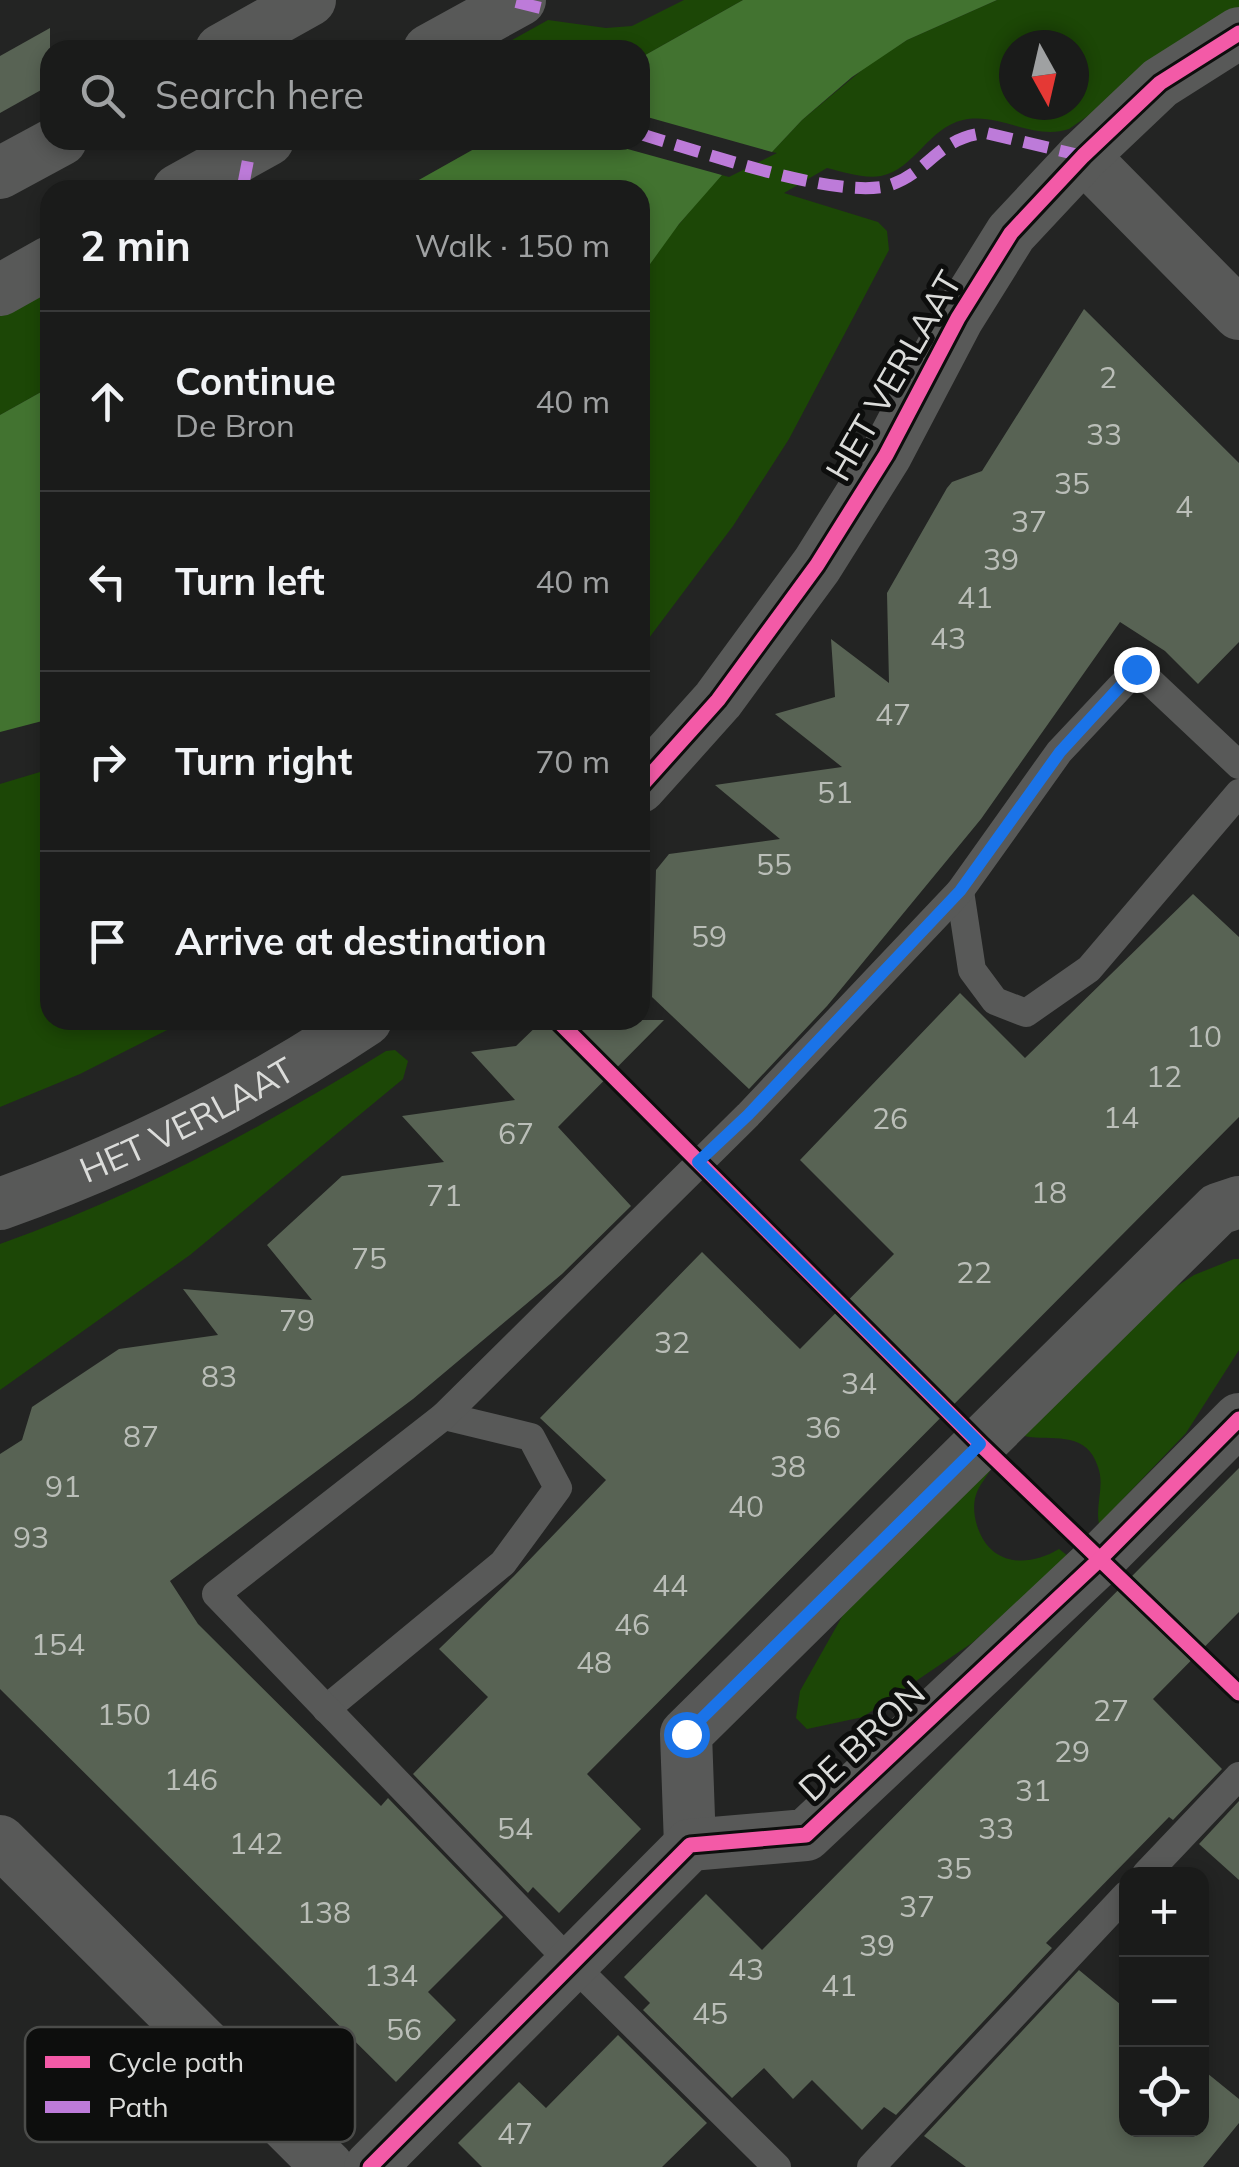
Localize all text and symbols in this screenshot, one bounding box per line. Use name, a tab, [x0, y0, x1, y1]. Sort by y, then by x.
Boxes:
north arrow	[999, 30, 1089, 120]
search box	[40, 40, 650, 150]
icon: search	[75, 68, 130, 123]
text: Search here	[155, 71, 364, 119]
text: 2 min	[80, 219, 191, 272]
text: Walk · 150 m	[415, 225, 610, 265]
street label: HET VERLAAT	[815, 263, 971, 488]
text: Continue	[175, 357, 336, 405]
house number: 2	[1099, 358, 1117, 396]
icon: ahead	[80, 374, 135, 429]
text: 40 m	[535, 381, 610, 421]
text: De Bron	[175, 405, 295, 445]
house number: 33	[1086, 415, 1122, 453]
house number: 35	[1054, 464, 1090, 502]
house number: 4	[1175, 487, 1193, 525]
house number: 37	[1011, 502, 1047, 540]
house number: 39	[983, 540, 1019, 578]
icon: left	[80, 554, 135, 609]
text: Turn left	[175, 557, 325, 605]
text: 40 m	[535, 561, 610, 601]
house number: 41	[957, 578, 993, 616]
house number: 43	[930, 619, 966, 657]
route end	[1114, 647, 1160, 693]
house number: 47	[875, 695, 911, 733]
icon: right	[80, 734, 135, 789]
text: Turn right	[175, 737, 352, 785]
text: 70 m	[535, 741, 610, 781]
house number: 51	[817, 773, 853, 811]
house number: 55	[756, 845, 792, 883]
icon: arrive	[80, 914, 135, 969]
text: Arrive at destination	[175, 917, 547, 965]
house number: 59	[691, 917, 727, 955]
house number: 10	[1186, 1017, 1222, 1055]
street label: HET VERLAAT	[73, 1047, 302, 1192]
house number: 12	[1146, 1057, 1182, 1095]
house number: 14	[1103, 1098, 1139, 1136]
house number: 26	[872, 1099, 908, 1137]
house number: 67	[498, 1114, 534, 1152]
house number: 18	[1031, 1173, 1067, 1211]
house number: 71	[426, 1176, 462, 1214]
house number: 75	[351, 1239, 387, 1277]
house number: 22	[956, 1253, 992, 1291]
house number: 79	[279, 1301, 315, 1339]
house number: 32	[654, 1323, 690, 1361]
house number: 83	[201, 1357, 237, 1395]
house number: 34	[841, 1364, 877, 1402]
house number: 36	[805, 1408, 841, 1446]
house number: 87	[123, 1417, 159, 1455]
house number: 38	[770, 1447, 806, 1485]
house number: 91	[45, 1467, 81, 1505]
house number: 40	[728, 1487, 764, 1525]
house number: 93	[13, 1518, 49, 1556]
house number: 44	[652, 1566, 688, 1604]
house number: 46	[614, 1605, 650, 1643]
house number: 154	[31, 1625, 85, 1663]
house number: 48	[576, 1643, 612, 1681]
street label: DE BRON	[789, 1671, 934, 1810]
house number: 27	[1093, 1691, 1129, 1729]
house number: 150	[97, 1695, 151, 1733]
route start	[664, 1712, 710, 1758]
house number: 29	[1054, 1732, 1090, 1770]
house number: 146	[164, 1760, 218, 1798]
house number: 31	[1015, 1771, 1051, 1809]
house number: 54	[497, 1809, 533, 1847]
house number: 33	[978, 1809, 1014, 1847]
house number: 142	[229, 1824, 283, 1862]
house number: 35	[936, 1849, 972, 1887]
map controls	[1119, 1867, 1209, 2137]
button: +	[1119, 1867, 1209, 1957]
house number: 37	[899, 1887, 935, 1925]
house number: 138	[297, 1893, 351, 1931]
house number: 39	[859, 1926, 895, 1964]
house number: 43	[728, 1950, 764, 1988]
house number: 134	[364, 1956, 418, 1994]
button: −	[1119, 1957, 1209, 2047]
house number: 41	[821, 1966, 857, 2004]
house number: 45	[692, 1994, 728, 2032]
house number: 56	[386, 2010, 422, 2048]
legend	[25, 2027, 355, 2142]
text: Cycle path	[108, 2044, 244, 2079]
button: locate	[1119, 2047, 1209, 2137]
text: Path	[108, 2089, 169, 2124]
house number: 47	[497, 2114, 533, 2152]

